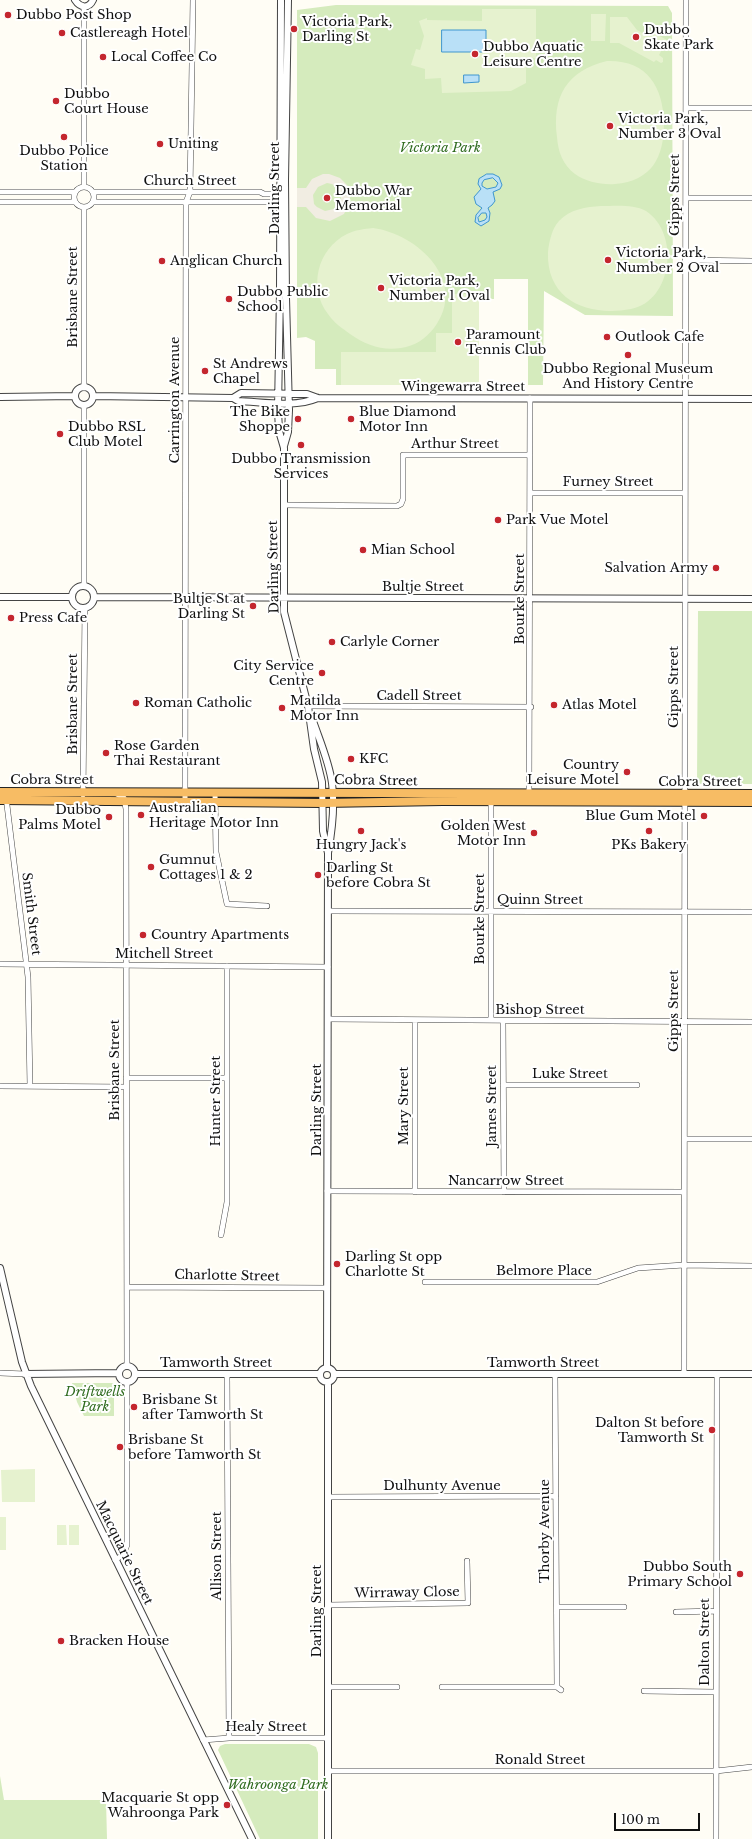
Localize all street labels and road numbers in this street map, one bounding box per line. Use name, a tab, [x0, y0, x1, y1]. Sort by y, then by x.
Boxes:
street label: Darling Street	[267, 141, 283, 235]
street label: Gipps Street	[667, 154, 683, 236]
street label: Church Street	[144, 173, 236, 189]
street label: Brisbane Street	[65, 246, 81, 348]
street label: Carrington Avenue	[167, 337, 183, 463]
street label: Wingewarra Street	[401, 379, 525, 395]
street label: Arthur Street	[411, 436, 499, 452]
street label: Furney Street	[563, 474, 653, 490]
street label: Darling Street	[265, 520, 283, 614]
street label: Bourke Street	[512, 553, 528, 645]
street label: Bultje Street	[382, 579, 464, 595]
street label: Gipps Street	[666, 646, 682, 728]
street label: Brisbane Street	[65, 653, 81, 755]
street label: Cadell Street	[376, 688, 462, 704]
street label: Cobra Street	[10, 772, 94, 788]
street label: Cobra Street	[334, 772, 418, 790]
street label: Cobra Street	[658, 774, 742, 790]
street label: Smith Street	[18, 872, 44, 956]
street label: Bourke Street	[472, 873, 488, 965]
street label: Quinn Street	[497, 892, 583, 908]
street label: Mitchell Street	[115, 946, 213, 962]
street label: Gipps Street	[666, 970, 682, 1052]
street label: Bishop Street	[495, 1002, 585, 1018]
street label: Brisbane Street	[107, 1019, 123, 1121]
street label: Hunter Street	[208, 1056, 224, 1146]
street label: Darling Street	[309, 1063, 325, 1157]
street label: James Street	[484, 1065, 500, 1147]
street label: Luke Street	[532, 1066, 608, 1082]
street label: Mary Street	[396, 1067, 412, 1145]
street label: Nancarrow Street	[448, 1173, 564, 1189]
street label: Belmore Place	[496, 1263, 592, 1279]
street label: Charlotte Street	[174, 1267, 280, 1285]
street label: Tamworth Street	[160, 1355, 272, 1371]
street label: Tamworth Street	[487, 1355, 599, 1371]
street label: Dulhunty Avenue	[383, 1478, 501, 1494]
street label: Thorby Avenue	[537, 1479, 553, 1583]
street label: Macquarie Street	[92, 1499, 156, 1607]
street label: Allison Street	[209, 1511, 225, 1601]
street label: Darling Street	[309, 1564, 325, 1658]
street label: Wirraway Close	[354, 1584, 460, 1602]
street label: Dalton Street	[697, 1598, 713, 1686]
street label: Healy Street	[225, 1719, 307, 1735]
street label: Ronald Street	[495, 1752, 585, 1768]

